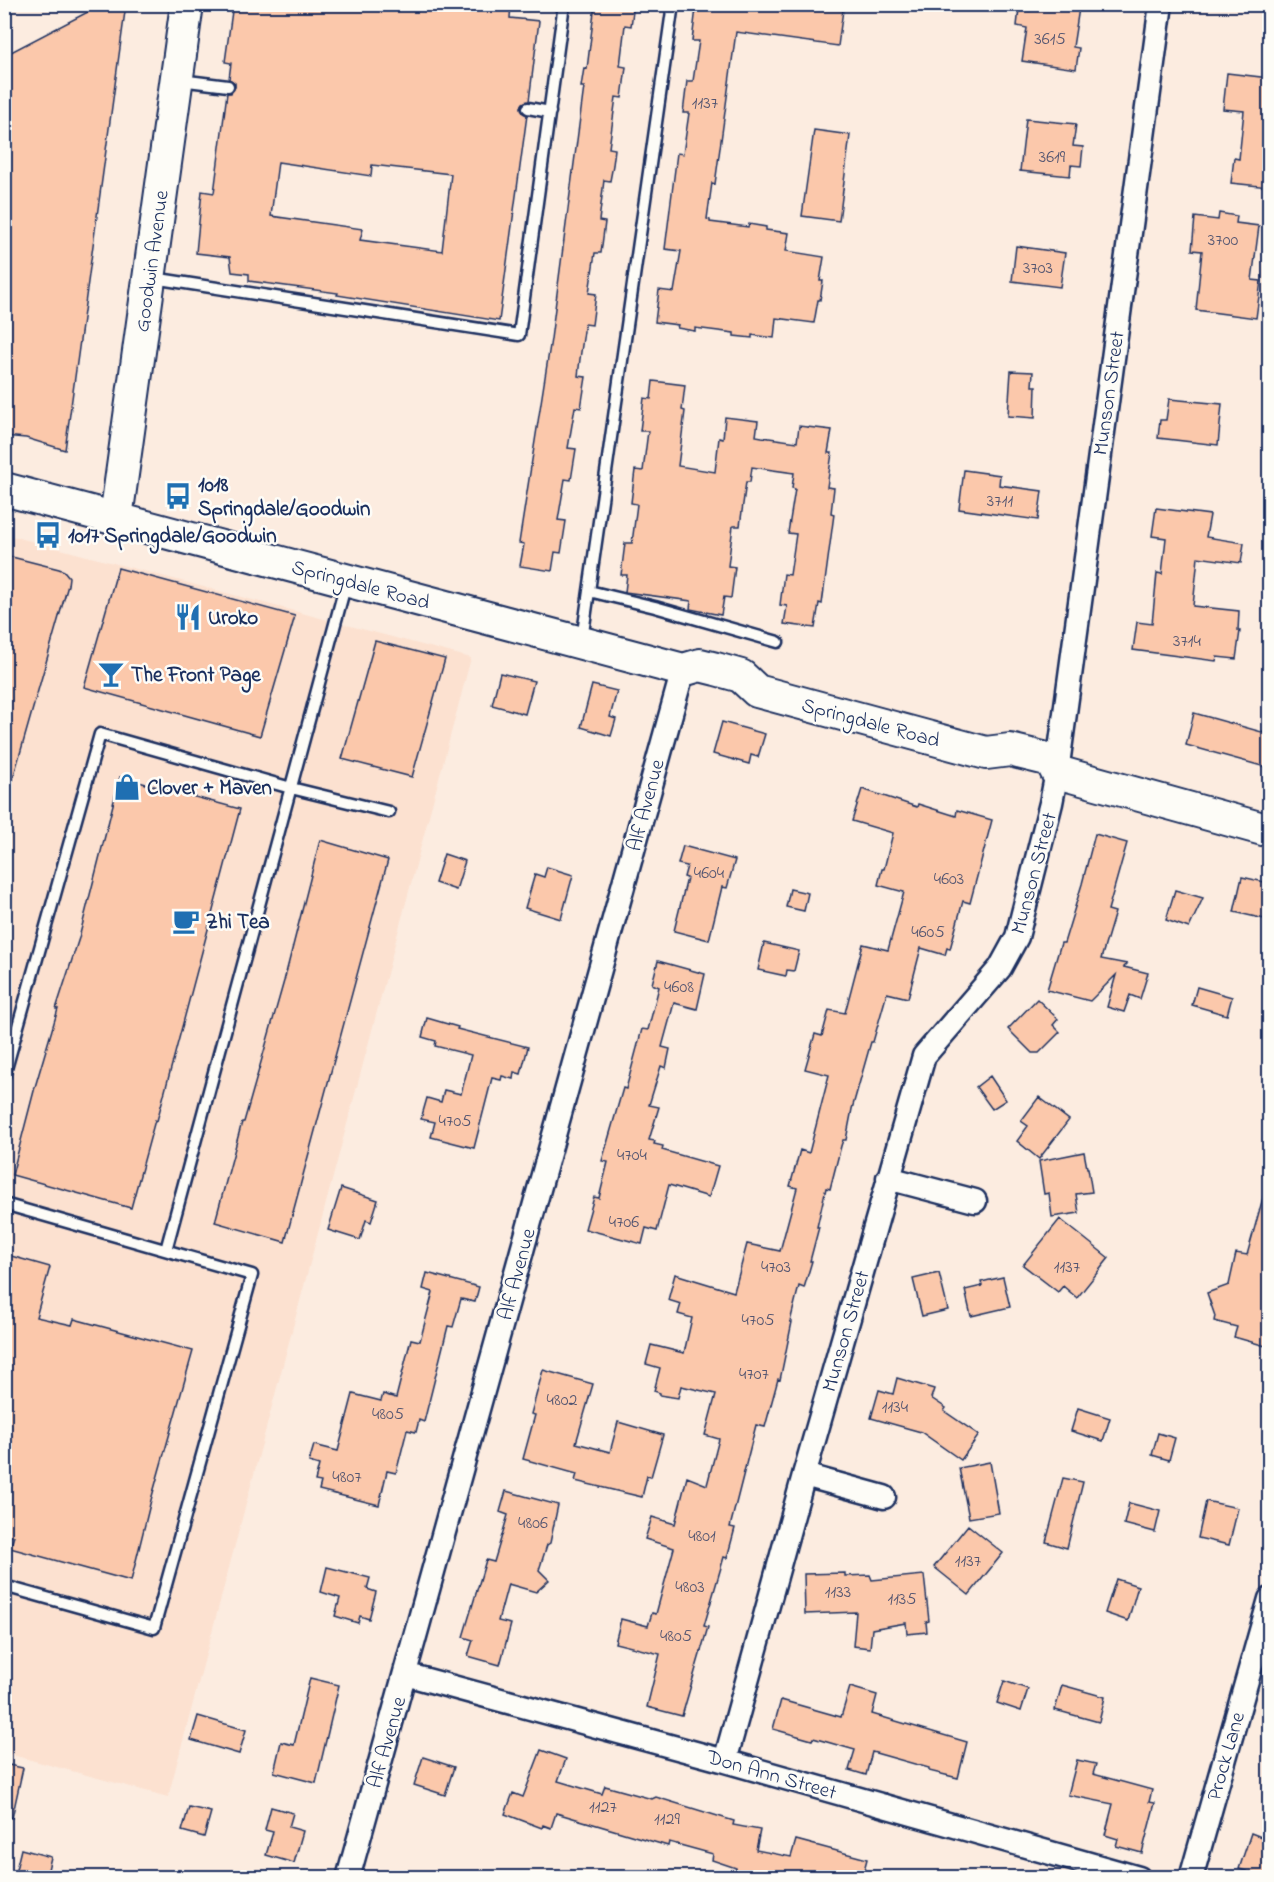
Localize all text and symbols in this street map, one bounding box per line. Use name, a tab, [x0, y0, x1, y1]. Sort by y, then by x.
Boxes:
house number: 3615	[1034, 27, 1066, 53]
house number: 1137	[692, 91, 719, 117]
house number: 3619	[1039, 145, 1066, 171]
street label: Goodwin Avenue	[128, 188, 178, 334]
house number: 3700	[1208, 228, 1238, 254]
house number: 3703	[1023, 256, 1053, 282]
street label: Munson Street	[1086, 329, 1134, 457]
place label: 1018 Springdale/Goodwin	[198, 471, 370, 527]
bus stop icon: 1018 Springdale/Goodwin	[163, 481, 193, 511]
house number: 3711	[987, 489, 1013, 515]
bus stop icon: 1017 Springdale/Goodwin	[33, 520, 63, 550]
place label: 1017 Springdale/Goodwin	[68, 522, 277, 554]
street label: Springdale Road	[287, 553, 433, 621]
restaurant icon: Uroko	[173, 602, 203, 632]
place label: Uroko	[208, 604, 258, 634]
house number: 3714	[1173, 629, 1202, 655]
bar icon: The Front Page	[96, 659, 126, 689]
place label: The Front Page	[131, 661, 261, 693]
street label: Springdale Road	[797, 691, 943, 759]
street label: Alf Avenue	[620, 756, 674, 855]
shop icon: Clover + Maven	[112, 772, 142, 802]
place label: Clover + Maven	[147, 774, 272, 804]
street label: Munson Street	[1004, 809, 1066, 938]
house number: 4604	[694, 861, 725, 887]
house number: 4603	[934, 867, 964, 893]
cafe icon: Zhi Tea	[171, 906, 201, 936]
place label: Zhi Tea	[206, 908, 270, 938]
house number: 4605	[911, 920, 945, 946]
house number: 4608	[664, 975, 694, 1001]
house number: 4705	[439, 1109, 471, 1135]
house number: 4704	[617, 1143, 648, 1169]
house number: 4706	[609, 1210, 639, 1236]
street label: Alf Avenue	[491, 1225, 545, 1324]
house number: 4703	[761, 1255, 791, 1281]
house number: 1137	[1054, 1255, 1081, 1281]
street label: Munson Street	[815, 1267, 879, 1396]
house number: 4705	[742, 1308, 774, 1334]
house number: 4707	[739, 1362, 770, 1388]
house number: 4802	[547, 1388, 577, 1414]
house number: 1134	[882, 1395, 909, 1421]
house number: 4805	[372, 1402, 404, 1428]
house number: 4807	[332, 1465, 362, 1491]
house number: 4806	[518, 1511, 548, 1537]
house number: 4801	[688, 1524, 716, 1550]
house number: 1137	[955, 1549, 982, 1575]
house number: 4803	[675, 1575, 705, 1601]
house number: 1133	[825, 1580, 851, 1606]
house number: 1135	[887, 1587, 917, 1613]
house number: 4805	[660, 1624, 692, 1650]
street label: Alf Avenue	[361, 1693, 415, 1792]
street label: Prock Lane	[1200, 1708, 1254, 1804]
street label: Don Ann Street	[702, 1743, 840, 1809]
house number: 1127	[589, 1795, 617, 1821]
house number: 1129	[654, 1807, 680, 1833]

